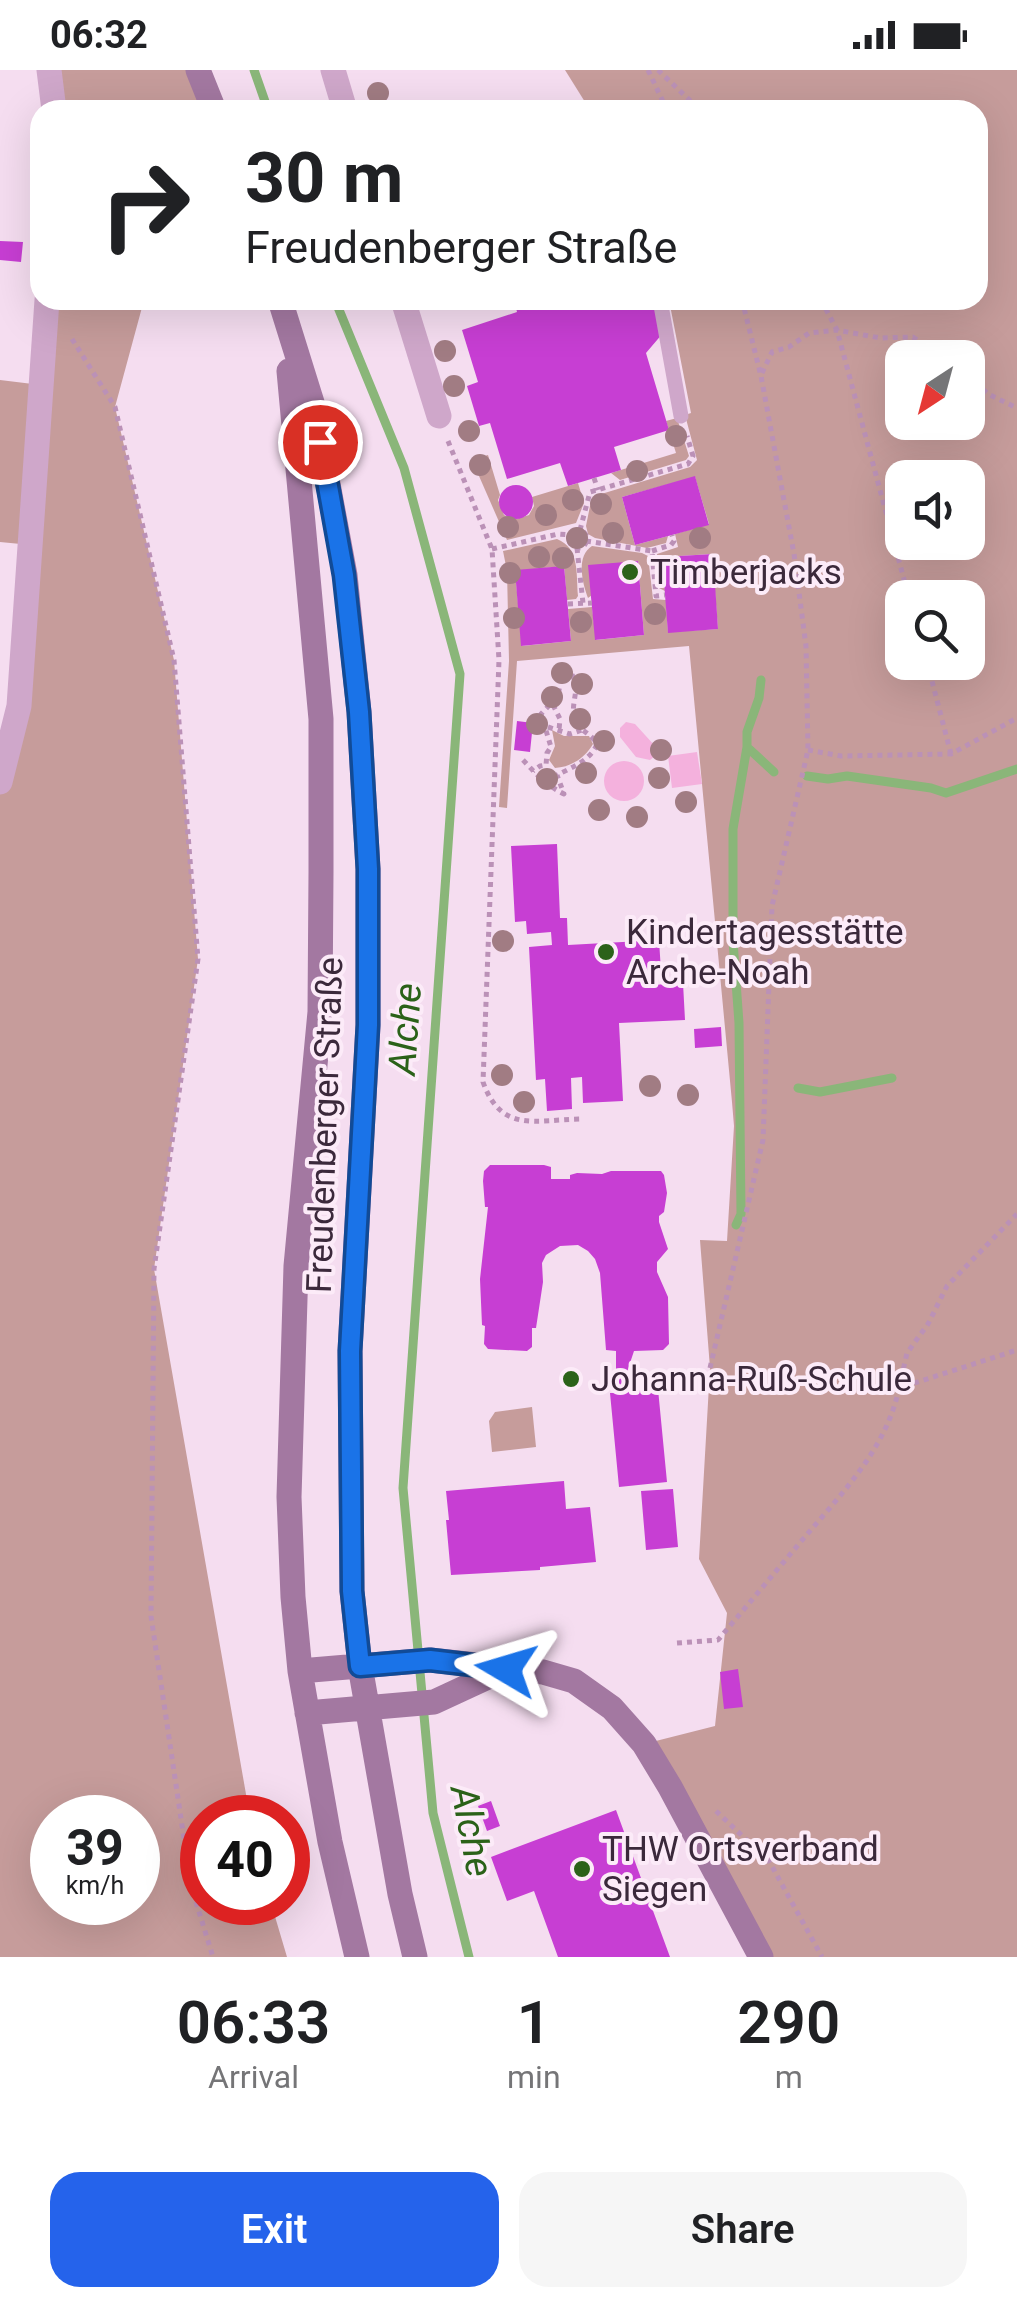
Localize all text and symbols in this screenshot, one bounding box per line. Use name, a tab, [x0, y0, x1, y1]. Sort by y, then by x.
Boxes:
text: 06:32	[50, 13, 148, 57]
text: 30 m	[245, 137, 403, 219]
icon: right	[80, 140, 210, 270]
text: Freudenberger Straße	[245, 221, 677, 274]
north arrow	[885, 340, 985, 440]
map controls	[885, 340, 985, 680]
pin	[278, 400, 363, 485]
icon: arrive	[293, 415, 348, 470]
button: sound	[885, 460, 985, 560]
place label: Timberjacks	[650, 552, 842, 593]
marker: Timberjacks	[619, 561, 641, 583]
button: search	[885, 580, 985, 680]
place label: Kindertagesstätte Arche-Noah	[626, 912, 904, 993]
marker: Kindertagesstätte Arche-Noah	[595, 941, 617, 963]
street label: Freudenberger Straße	[299, 956, 351, 1294]
water label: Alche	[380, 981, 430, 1078]
place label: Johanna-Ruß-Schule	[591, 1359, 912, 1400]
marker: Johanna-Ruß-Schule	[560, 1368, 582, 1390]
position arrow	[454, 1617, 558, 1721]
water label: Alche	[441, 1780, 502, 1880]
speed limit sign: 40	[180, 1795, 310, 1925]
text: 39	[66, 1819, 124, 1877]
place label: THW Ortsverband Siegen	[602, 1829, 879, 1910]
marker: THW Ortsverband Siegen	[571, 1858, 593, 1880]
text: km/h	[66, 1871, 124, 1900]
text: 06:33	[177, 1987, 330, 2058]
text: 1	[517, 1987, 551, 2058]
text: 290	[737, 1987, 840, 2058]
text: Arrival	[208, 2058, 299, 2096]
text: min	[507, 2058, 561, 2096]
text: m	[775, 2058, 803, 2096]
button: Exit	[50, 2172, 499, 2287]
button: Share	[519, 2172, 967, 2287]

